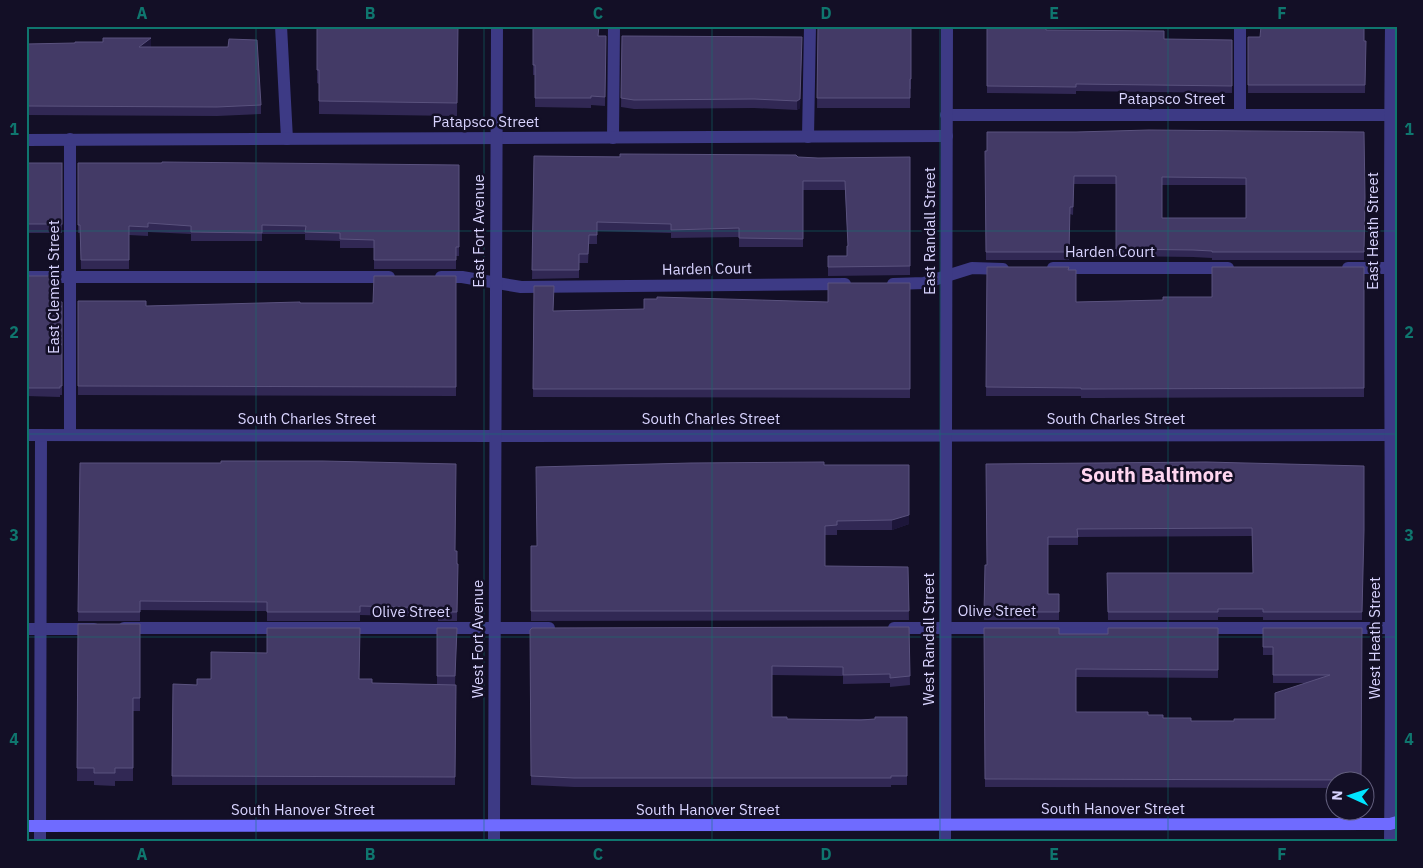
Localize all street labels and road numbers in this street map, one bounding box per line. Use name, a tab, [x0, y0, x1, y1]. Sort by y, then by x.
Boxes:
street label: Patapsco Street	[1119, 89, 1225, 108]
street label: Patapsco Street	[433, 112, 539, 131]
street label: East Randall Street	[920, 167, 939, 295]
street label: East Heath Street	[1363, 172, 1382, 290]
street label: East Fort Avenue	[469, 174, 488, 288]
street label: East Clement Street	[44, 220, 63, 354]
street label: Harden Court	[1065, 242, 1155, 261]
street label: Harden Court	[662, 258, 752, 279]
street label: South Charles Street	[238, 409, 376, 428]
street label: South Charles Street	[642, 409, 780, 428]
street label: South Charles Street	[1047, 409, 1185, 428]
street label: West Randall Street	[919, 573, 938, 705]
street label: West Heath Street	[1365, 577, 1384, 699]
street label: West Fort Avenue	[468, 580, 487, 698]
street label: Olive Street	[958, 601, 1036, 620]
street label: Olive Street	[372, 602, 450, 621]
street label: South Hanover Street	[1041, 799, 1185, 818]
street label: South Hanover Street	[231, 800, 375, 819]
street label: South Hanover Street	[636, 800, 780, 819]

